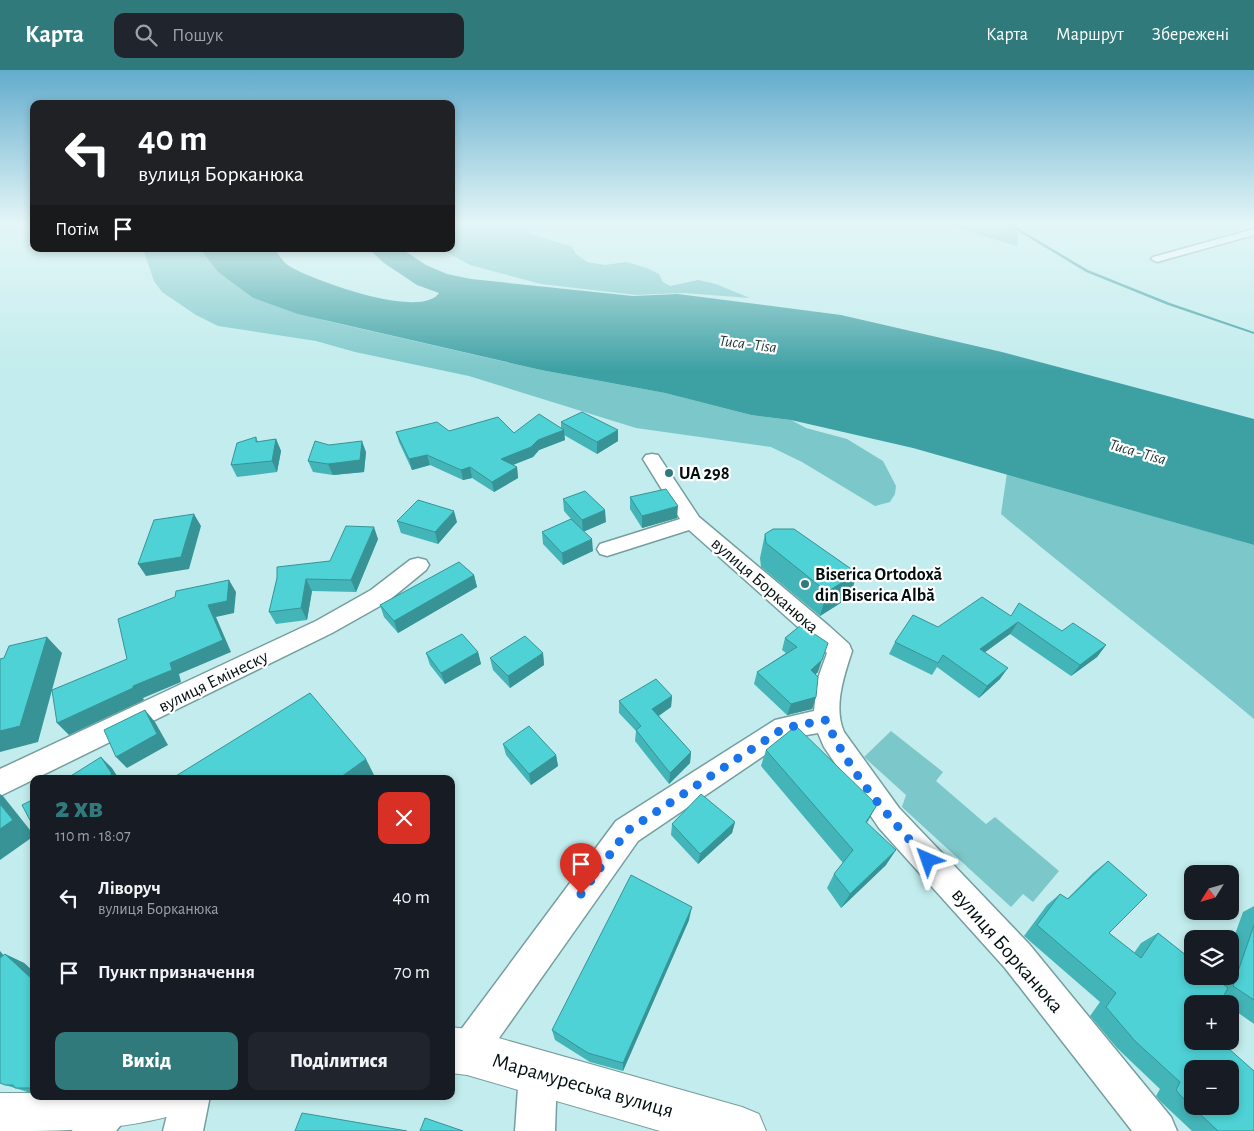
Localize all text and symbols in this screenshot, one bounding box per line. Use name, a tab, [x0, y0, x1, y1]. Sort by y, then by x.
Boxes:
search box	[114, 13, 464, 58]
icon: search	[132, 21, 160, 49]
text: Карта	[25, 23, 84, 47]
text: Пошук	[172, 26, 223, 45]
text: Карта	[986, 26, 1028, 44]
text: Маршрут	[1056, 26, 1124, 44]
text: Збережені	[1152, 26, 1229, 44]
icon: left	[55, 120, 120, 185]
text: 40 m	[138, 122, 207, 157]
text: вулиця Борканюка	[138, 163, 304, 185]
icon: arrive	[109, 215, 137, 243]
text: Потім	[55, 220, 99, 239]
water label: Тиса - Tisa	[718, 333, 778, 355]
water label: Тиса - Tisa	[1108, 436, 1168, 468]
place label: UA 298	[679, 465, 730, 483]
marker: UA 298	[663, 467, 675, 479]
street label: вулиця Борканюка	[707, 534, 821, 637]
place label: Biserica Ortodoxă din Biserica Albă	[815, 566, 942, 605]
marker: Biserica Ortodoxă din Biserica Albă	[799, 578, 811, 590]
street label: вулиця Емінеску	[156, 647, 271, 716]
button: close	[378, 792, 430, 844]
text: 2 хв	[55, 793, 103, 823]
text: 110 m · 18:07	[55, 828, 131, 844]
position arrow	[901, 833, 953, 885]
pin	[560, 843, 602, 894]
icon: arrive	[567, 850, 595, 878]
north arrow	[1184, 865, 1239, 920]
map controls	[1184, 865, 1239, 1115]
text: Ліворуч	[98, 879, 161, 898]
icon: left	[55, 884, 83, 912]
street label: вулиця Борканюка	[948, 884, 1068, 1017]
text: 40 m	[392, 888, 430, 907]
text: вулиця Борканюка	[98, 901, 219, 917]
button: layers	[1184, 930, 1239, 985]
icon: arrive	[55, 959, 83, 987]
text: Пункт призначення	[98, 963, 255, 982]
text: 70 m	[394, 963, 430, 982]
button: +	[1184, 995, 1239, 1050]
button: Вихід	[55, 1032, 238, 1090]
button: Поділитися	[248, 1032, 430, 1090]
street label: Марамуреська вулиця	[490, 1050, 676, 1121]
button: −	[1184, 1060, 1239, 1115]

